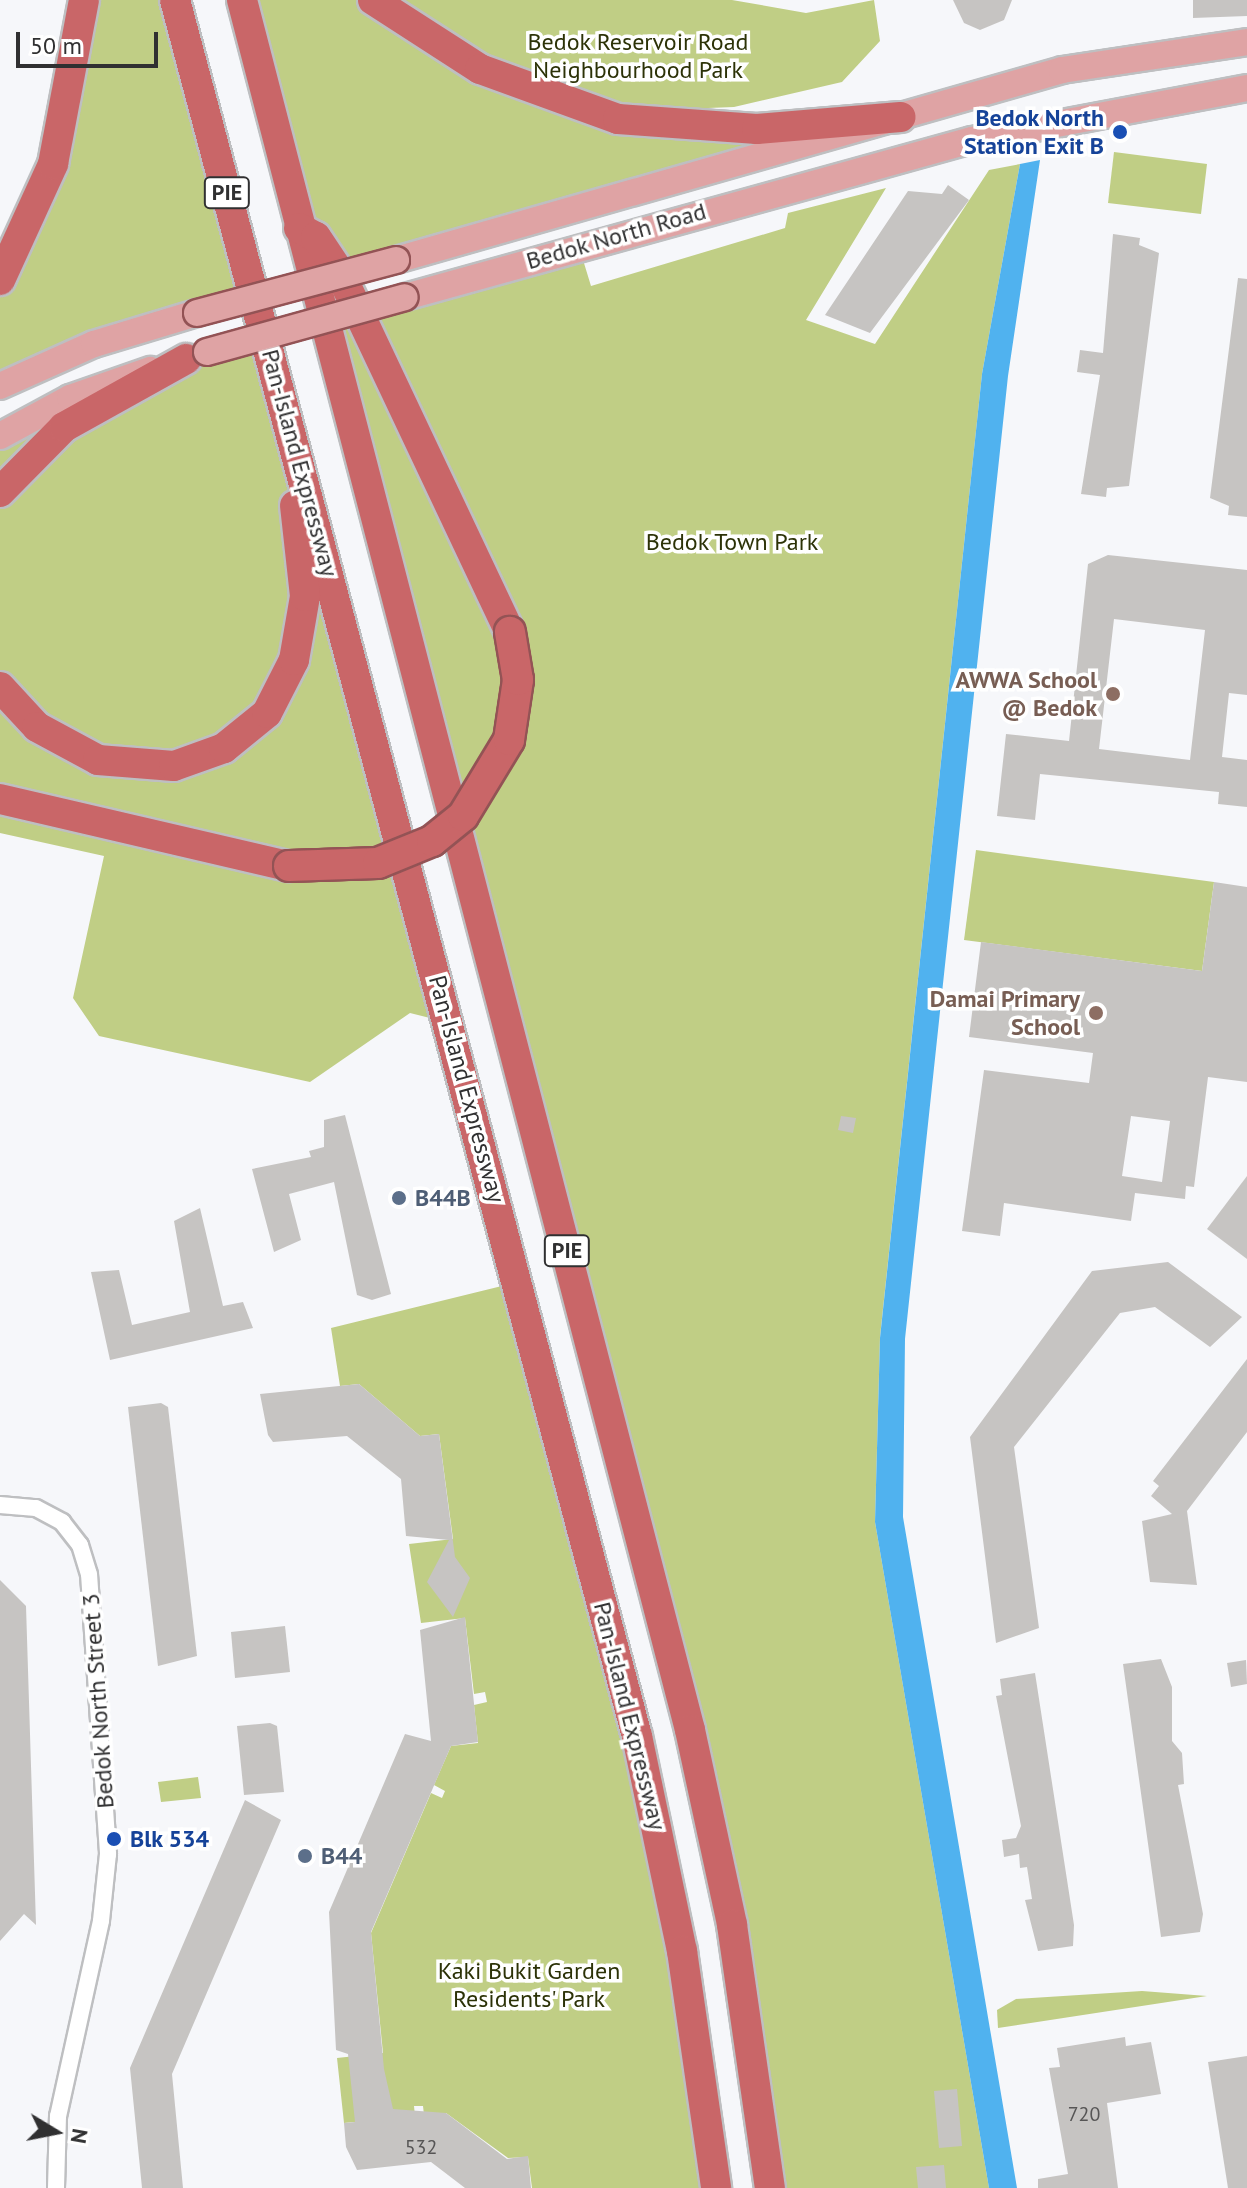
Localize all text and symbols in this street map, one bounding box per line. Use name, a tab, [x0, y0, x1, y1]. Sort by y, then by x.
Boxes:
scale bar	[20, 16, 162, 66]
park label: Bedok Reservoir Road Neighbourhood Park	[527, 28, 749, 84]
text: 50 m	[30, 30, 82, 61]
place label: Bedok North Station Exit B	[964, 104, 1104, 160]
marker: Bedok North Station Exit B	[1111, 123, 1129, 141]
road number: PIE	[203, 175, 251, 211]
street label: Bedok North Road	[523, 196, 709, 276]
street label: Pan-Island Expressway	[256, 346, 344, 580]
park label: Bedok Town Park	[645, 528, 819, 556]
place label: AWWA School @ Bedok	[954, 666, 1097, 722]
marker: AWWA School @ Bedok	[1104, 685, 1122, 703]
street label: Pan-Island Expressway	[423, 972, 511, 1206]
place label: Damai Primary School	[930, 985, 1080, 1041]
marker: Damai Primary School	[1087, 1004, 1105, 1022]
place label: B44B	[415, 1184, 471, 1212]
marker: B44B	[390, 1189, 408, 1207]
road number: PIE	[543, 1233, 591, 1269]
street label: Bedok North Street 3	[76, 1592, 120, 1810]
street label: Pan-Island Expressway	[588, 1599, 672, 1833]
place label: Blk 534	[130, 1825, 210, 1853]
marker: Blk 534	[105, 1830, 123, 1848]
place label: B44	[321, 1842, 362, 1870]
marker: B44	[296, 1847, 314, 1865]
park label: Kaki Bukit Garden Residents' Park	[438, 1957, 620, 2013]
north arrow	[16, 2092, 96, 2172]
house number: 720	[1068, 2102, 1100, 2126]
text: N	[65, 2127, 95, 2146]
house number: 532	[405, 2135, 437, 2159]

